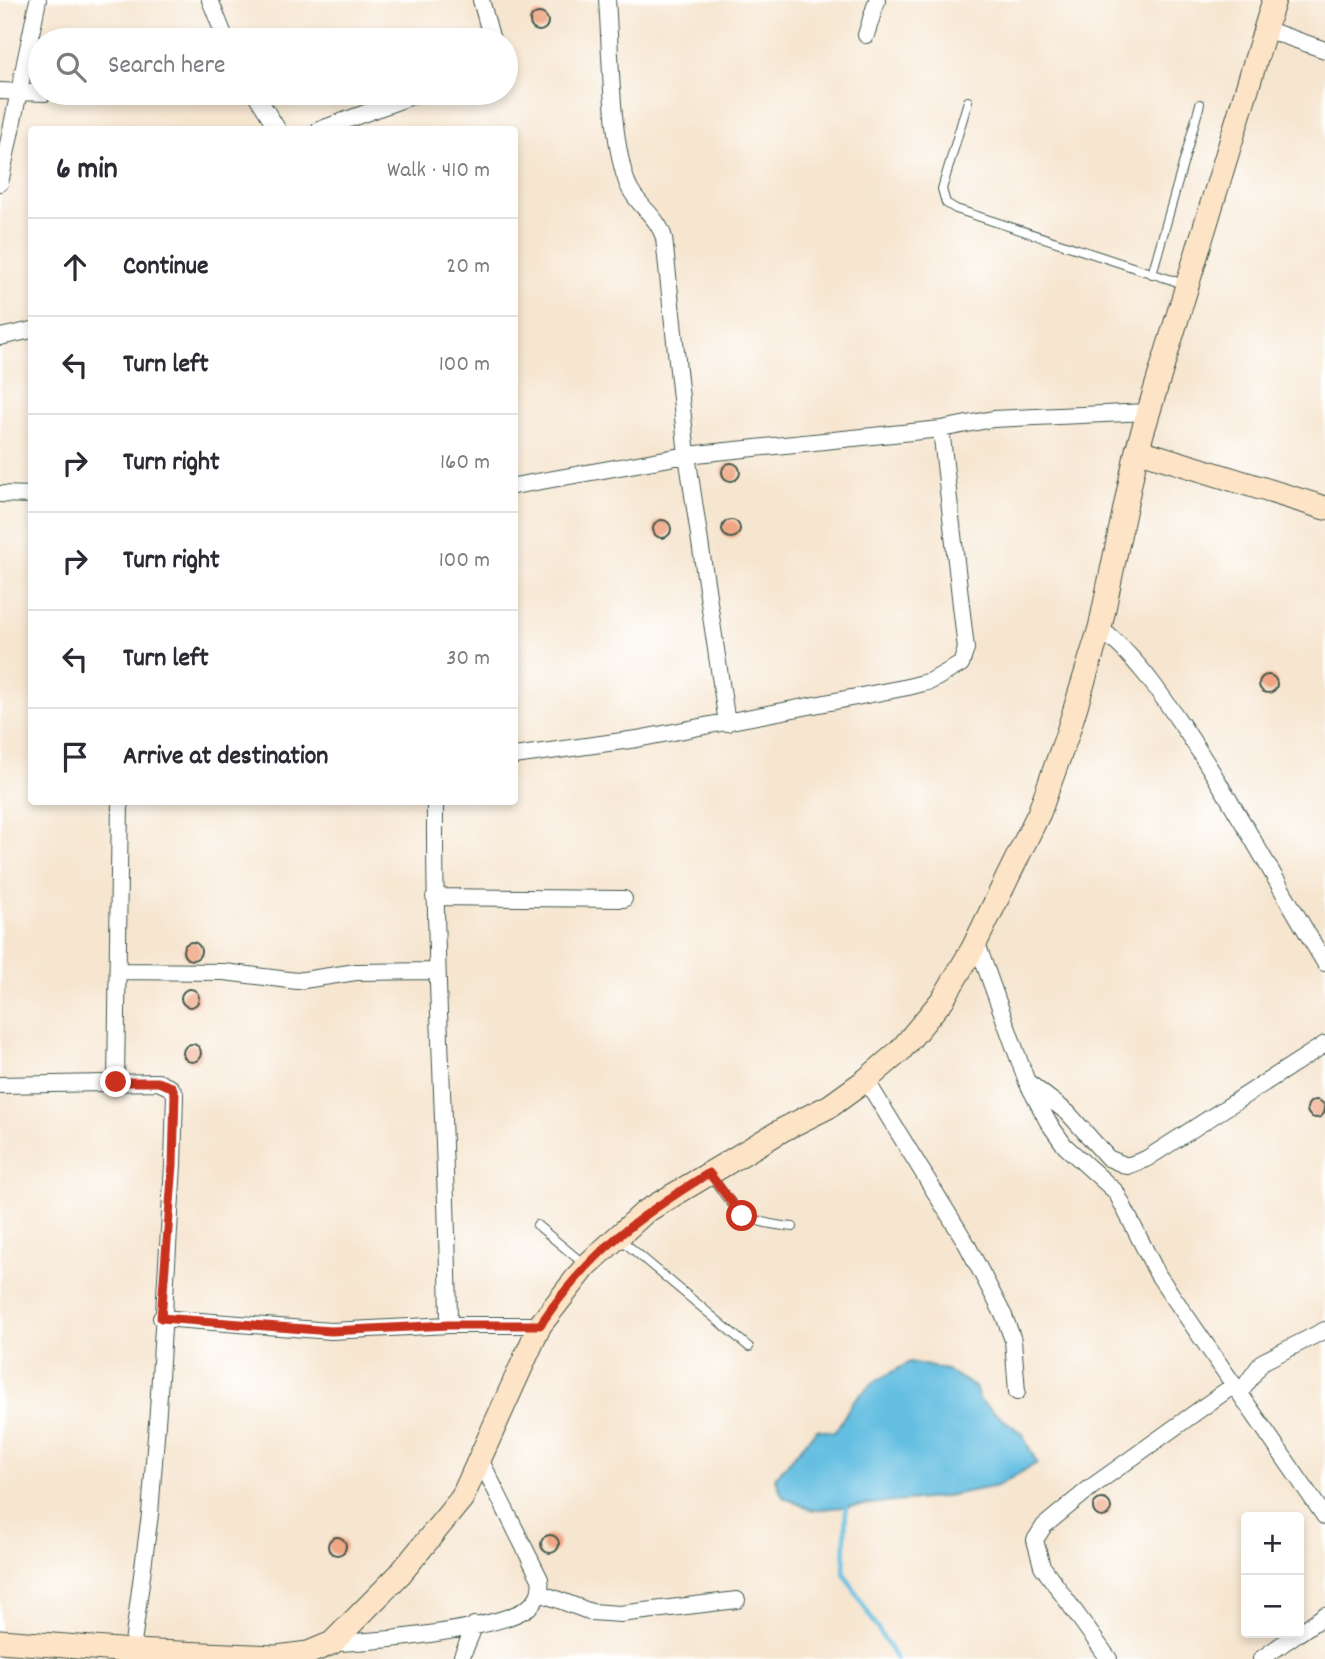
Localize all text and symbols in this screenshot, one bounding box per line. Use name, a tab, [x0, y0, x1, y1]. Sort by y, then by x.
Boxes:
search box	[28, 28, 518, 105]
icon: search	[52, 48, 90, 86]
text: Search here	[108, 48, 226, 85]
text: 6 min	[56, 150, 118, 193]
text: Walk · 410 m	[387, 155, 490, 188]
icon: ahead	[56, 248, 94, 286]
text: Continue	[123, 249, 208, 286]
text: 20 m	[446, 251, 490, 284]
icon: left	[56, 346, 94, 384]
text: Turn left	[123, 347, 209, 384]
text: 100 m	[439, 349, 490, 382]
icon: right	[56, 444, 94, 482]
text: Turn right	[123, 445, 220, 482]
text: 160 m	[440, 447, 490, 480]
icon: right	[56, 542, 94, 580]
text: Turn right	[123, 543, 220, 580]
text: 100 m	[439, 545, 490, 578]
icon: left	[56, 640, 94, 678]
text: Turn left	[123, 641, 209, 678]
text: 30 m	[446, 643, 490, 676]
icon: arrive	[56, 738, 94, 776]
text: Arrive at destination	[123, 739, 328, 776]
route end	[100, 1066, 131, 1097]
route start	[726, 1200, 757, 1231]
map controls	[1241, 1512, 1304, 1638]
button: +	[1241, 1512, 1304, 1575]
button: −	[1241, 1575, 1304, 1638]

